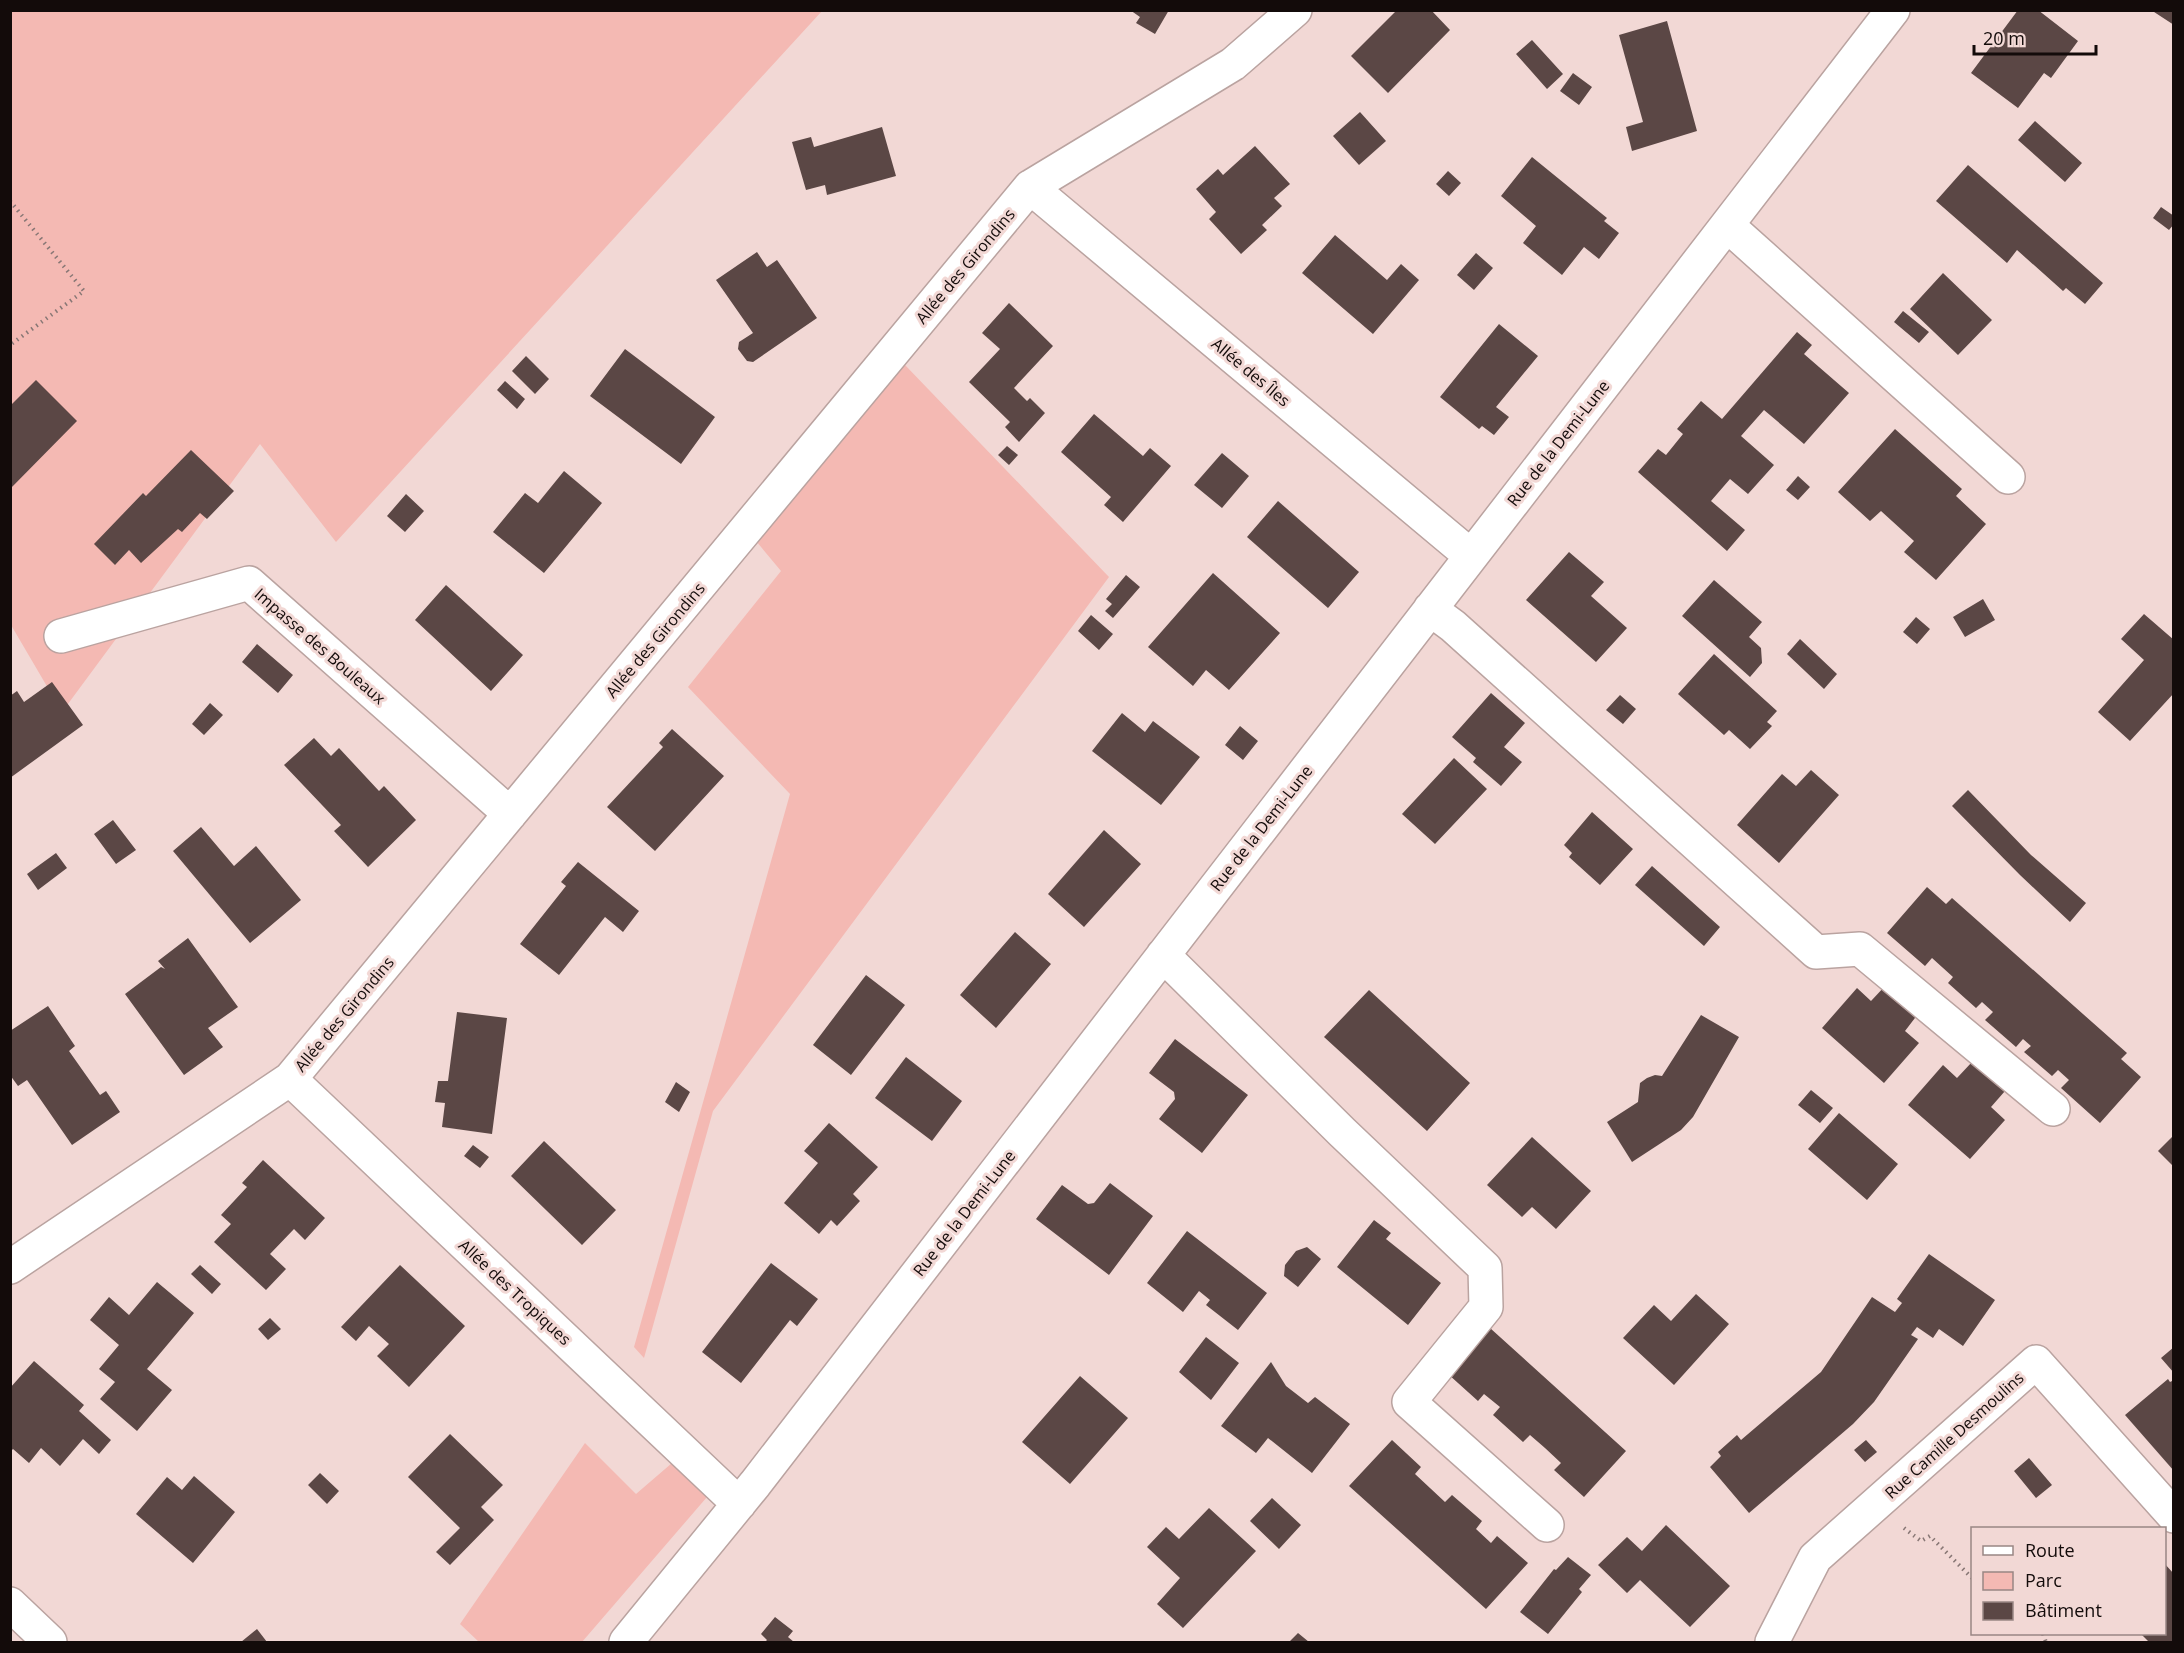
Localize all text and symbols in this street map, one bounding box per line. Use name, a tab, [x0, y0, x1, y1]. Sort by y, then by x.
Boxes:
scale bar	[1974, 18, 2096, 56]
text: 20 m	[1983, 26, 2025, 50]
street label: Allée des Girondins	[910, 204, 1020, 328]
street label: Allée des Îles	[1207, 333, 1295, 411]
street label: Rue de la Demi-Lune	[1502, 375, 1614, 511]
street label: Allée des Girondins	[600, 578, 710, 702]
street label: Impasse des Bouleaux	[250, 583, 391, 709]
street label: Rue de la Demi-Lune	[1205, 760, 1317, 896]
street label: Allée des Girondins	[289, 952, 399, 1076]
street label: Rue de la Demi-Lune	[908, 1145, 1020, 1281]
street label: Allée des Tropiques	[454, 1234, 576, 1350]
street label: Rue Camille Desmoulins	[1880, 1367, 2028, 1503]
legend	[1971, 1527, 2166, 1635]
text: Route	[2025, 1538, 2075, 1562]
text: Parc	[2025, 1568, 2062, 1592]
text: Bâtiment	[2025, 1598, 2102, 1622]

